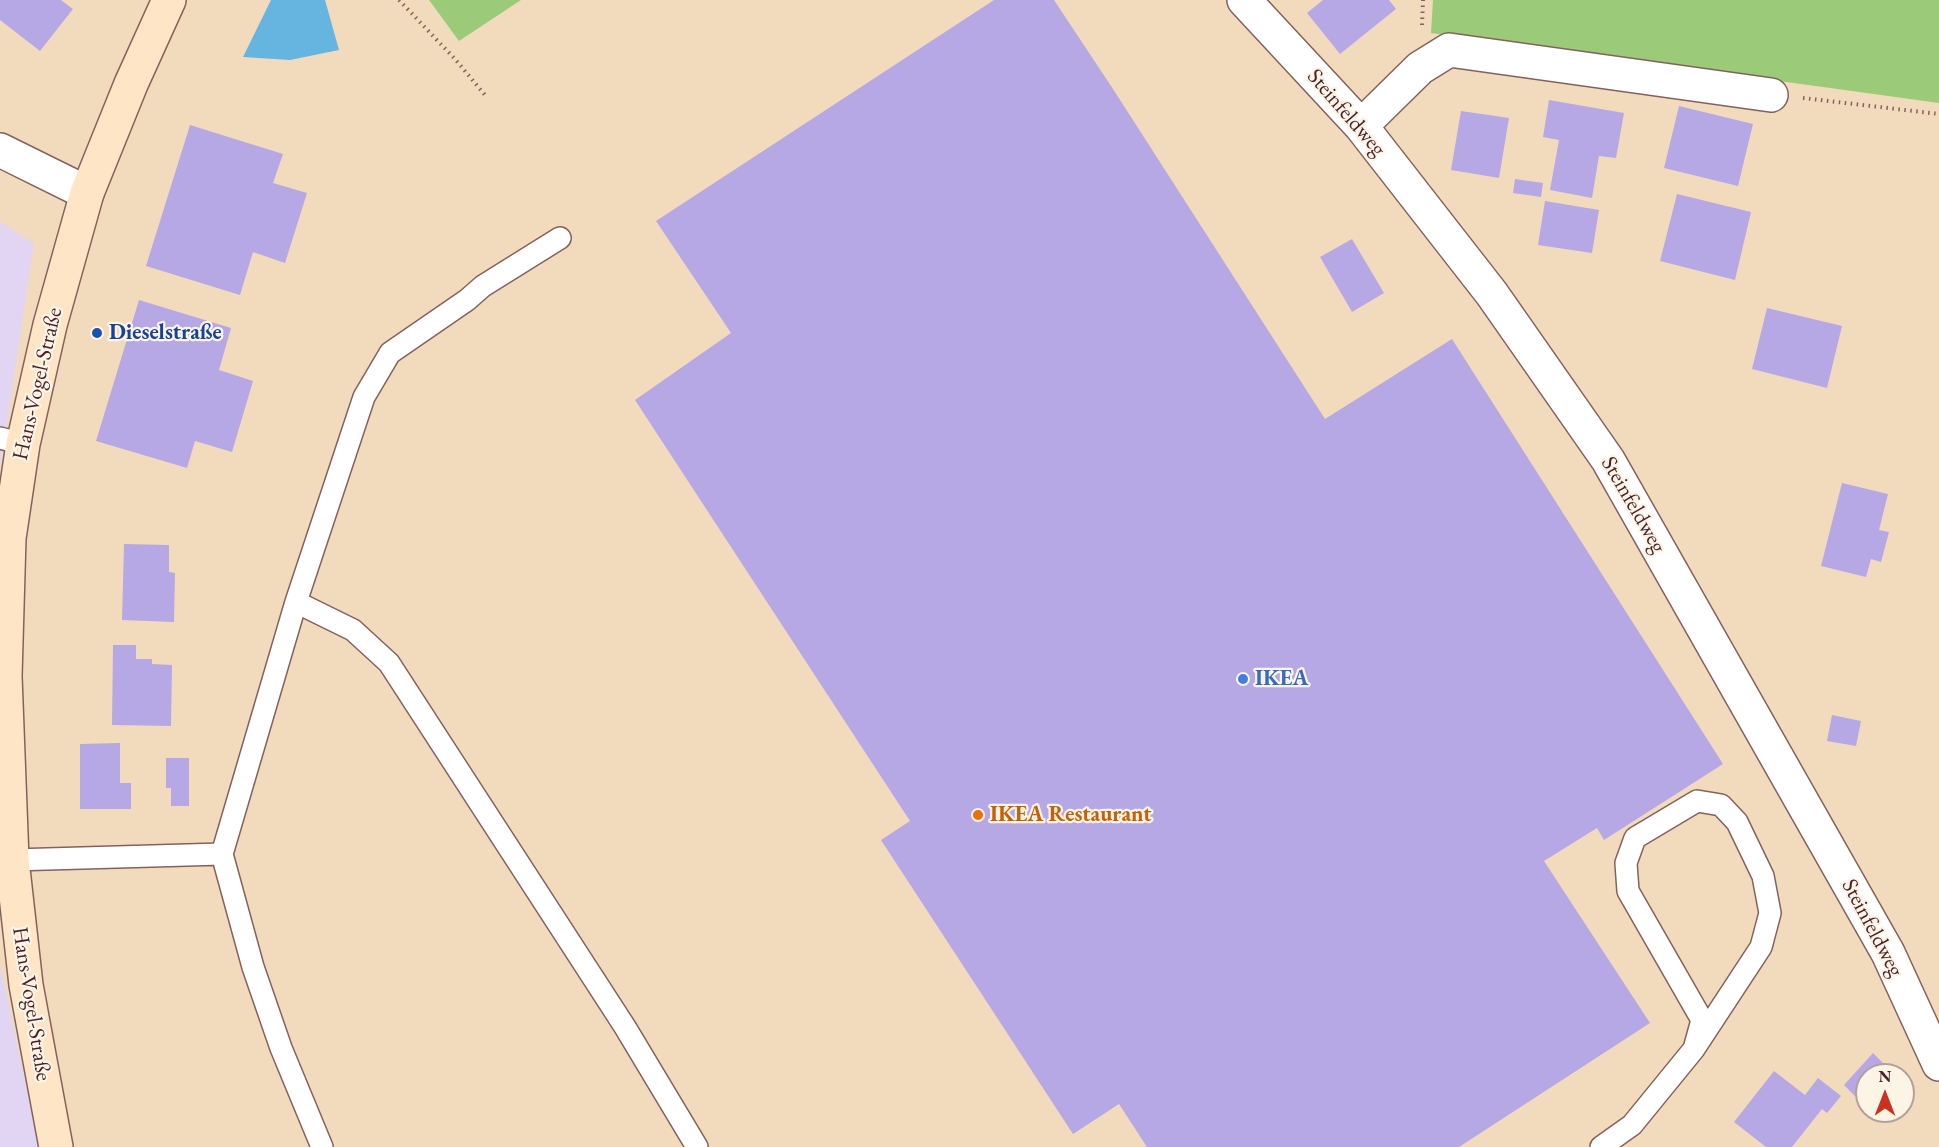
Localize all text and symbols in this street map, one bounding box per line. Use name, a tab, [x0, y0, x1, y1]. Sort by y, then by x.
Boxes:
street label: Steinfeldweg	[1301, 64, 1391, 162]
street label: Hans-Vogel-Straße	[8, 305, 68, 463]
place label: Dieselstraße	[109, 320, 222, 346]
marker: Dieselstraße	[90, 326, 104, 340]
street label: Steinfeldweg	[1595, 452, 1671, 558]
place label: IKEA	[1255, 666, 1308, 692]
marker: IKEA	[1236, 672, 1250, 686]
place label: IKEA Restaurant	[990, 802, 1151, 828]
marker: IKEA Restaurant	[971, 808, 985, 822]
street label: Steinfeldweg	[1835, 875, 1909, 981]
street label: Hans-Vogel-Straße	[6, 925, 56, 1083]
north arrow	[1855, 1063, 1915, 1123]
text: N	[1879, 1066, 1891, 1087]

